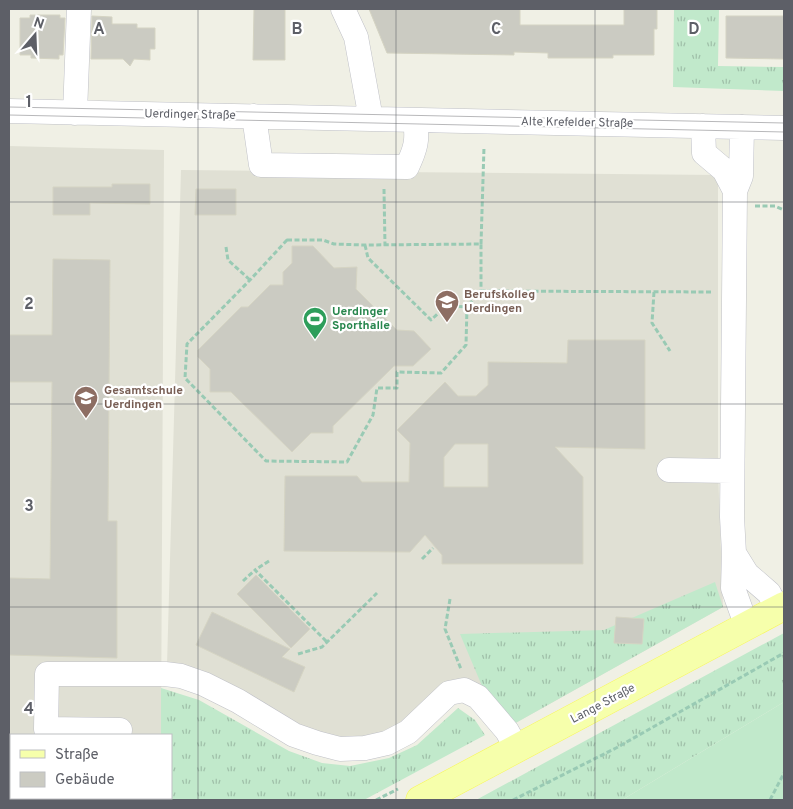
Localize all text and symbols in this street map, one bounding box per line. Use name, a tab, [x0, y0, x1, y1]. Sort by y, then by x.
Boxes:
north arrow	[10, 10, 60, 60]
text: N	[31, 14, 46, 34]
text: A	[93, 20, 105, 40]
text: B	[291, 20, 303, 40]
text: C	[491, 20, 501, 40]
text: D	[688, 20, 700, 40]
text: 1	[26, 93, 32, 113]
street label: Uerdinger Straße	[144, 106, 236, 124]
street label: Alte Krefelder Straße	[521, 114, 633, 132]
place label: Berufskolleg Uerdingen	[464, 287, 535, 317]
school or university icon: Berufskolleg Uerdingen	[434, 289, 460, 323]
text: 2	[24, 295, 34, 315]
place label: Uerdinger Sporthalle	[332, 304, 390, 334]
sports icon: Uerdinger Sporthalle	[302, 306, 328, 340]
place label: Gesamtschule Uerdingen	[104, 383, 183, 413]
school or university icon: Gesamtschule Uerdingen	[73, 385, 99, 419]
text: 3	[24, 497, 34, 517]
street label: Lange Straße	[568, 680, 638, 728]
text: 4	[24, 700, 34, 720]
legend	[10, 734, 172, 799]
text: Straße	[55, 746, 99, 765]
text: Gebäude	[55, 771, 115, 790]

